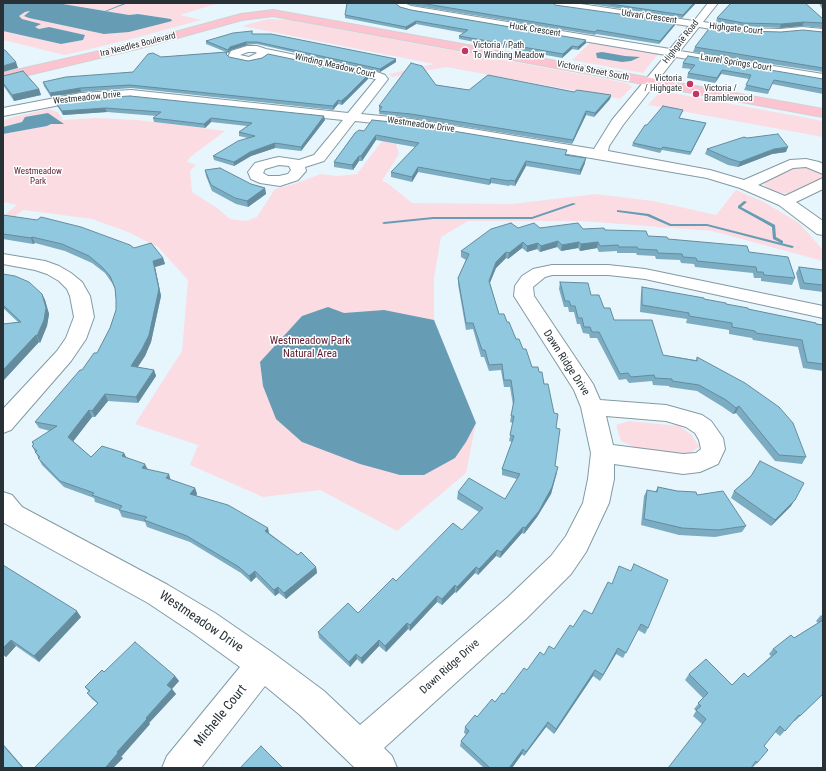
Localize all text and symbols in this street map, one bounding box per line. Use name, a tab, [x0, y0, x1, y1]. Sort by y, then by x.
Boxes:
street label: Udvari Crescent	[621, 8, 677, 26]
street label: Highgate Road	[661, 18, 701, 66]
street label: Huck Crescent	[509, 21, 561, 39]
street label: Highgate Court	[709, 21, 763, 37]
street label: Ira Needles Boulevard	[99, 30, 177, 60]
place label: Victoria / Path To Winding Meadow	[473, 41, 545, 62]
marker: Victoria / Path To Winding Meadow	[460, 46, 470, 56]
street label: Winding Meadow Court	[294, 51, 376, 81]
street label: Laurel Springs Court	[699, 52, 773, 74]
street label: Victoria Street South	[556, 59, 630, 83]
place label: Victoria / Highgate	[645, 74, 682, 95]
marker: Victoria / Highgate	[685, 79, 695, 89]
place label: Victoria / Bramblewood	[704, 84, 753, 105]
street label: Westmeadow Drive	[53, 89, 121, 107]
marker: Victoria / Bramblewood	[691, 89, 701, 99]
street label: Westmeadow Drive	[387, 115, 455, 135]
park label: Westmeadow Park	[14, 167, 62, 188]
street label: Dawn Ridge Drive	[540, 328, 592, 398]
park label: Westmeadow Park Natural Area	[270, 334, 350, 360]
street label: Westmeadow Drive	[156, 588, 246, 656]
street label: Dawn Ridge Drive	[418, 637, 482, 697]
street label: Michelle Court	[191, 682, 251, 750]

